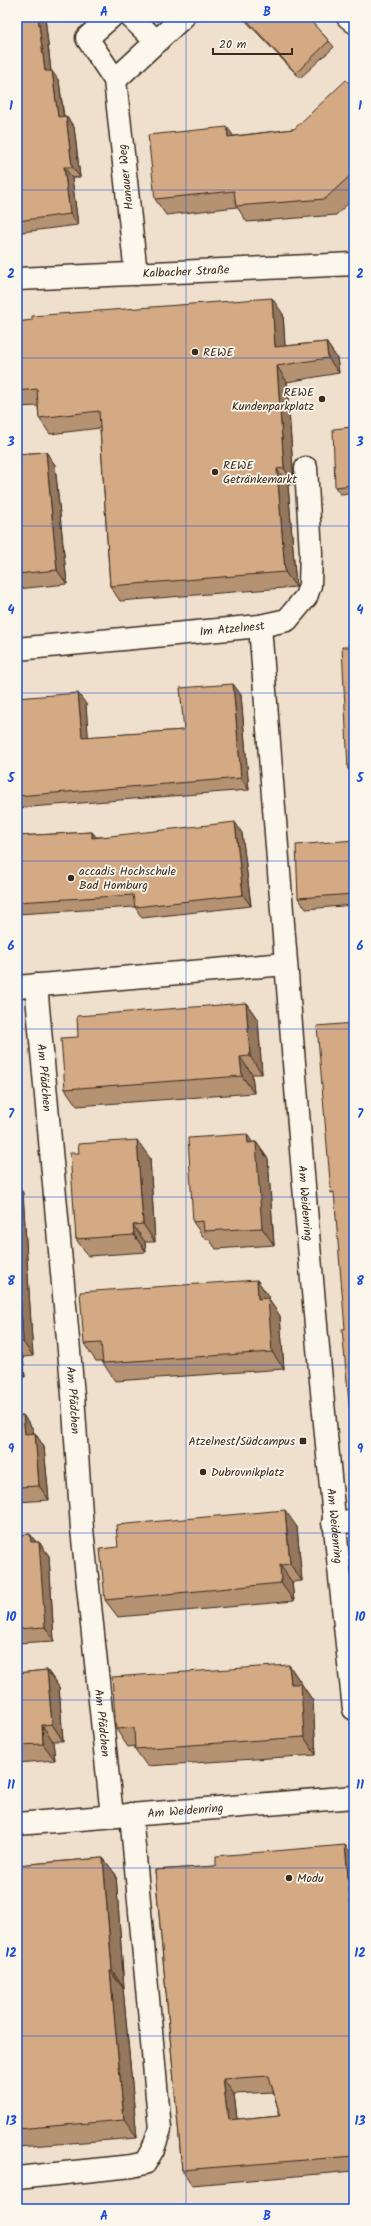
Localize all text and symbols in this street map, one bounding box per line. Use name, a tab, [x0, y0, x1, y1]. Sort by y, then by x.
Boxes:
text: A	[100, 2, 108, 23]
text: B	[263, 2, 271, 23]
scale bar	[213, 30, 292, 56]
text: 20 m	[219, 35, 247, 54]
text: 1	[9, 96, 13, 117]
text: 1	[358, 96, 362, 117]
street label: Hanauer Weg	[113, 143, 139, 211]
street label: Kalbacher Straße	[142, 260, 230, 283]
text: 2	[7, 264, 15, 285]
text: 2	[356, 264, 364, 285]
place label: REWE	[203, 343, 234, 362]
marker: REWE	[190, 347, 200, 357]
place label: REWE Kundenparkplatz	[232, 383, 315, 416]
marker: REWE Kundenparkplatz	[317, 394, 327, 404]
text: 3	[6, 432, 15, 453]
text: 3	[355, 432, 364, 453]
place label: REWE Getränkemarkt	[223, 456, 297, 489]
marker: REWE Getränkemarkt	[210, 467, 220, 477]
text: 4	[7, 600, 15, 621]
text: 4	[356, 600, 364, 621]
street label: Im Atzelnest	[199, 616, 267, 641]
text: 5	[7, 768, 16, 789]
text: 5	[356, 768, 365, 789]
place label: accadis Hochschule Bad Homburg	[79, 862, 177, 895]
marker: accadis Hochschule Bad Homburg	[66, 873, 76, 883]
text: 6	[7, 936, 15, 957]
text: 6	[356, 936, 364, 957]
street label: Am Pfädchen	[32, 1043, 57, 1112]
text: 7	[8, 1104, 15, 1125]
text: 7	[357, 1104, 364, 1125]
street label: Am Weidenring	[293, 1165, 318, 1242]
text: 8	[7, 1271, 15, 1292]
text: 8	[356, 1271, 364, 1292]
street label: Am Pfädchen	[61, 1366, 85, 1435]
place label: Atzelnest/Südcampus	[188, 1432, 295, 1451]
marker: Atzelnest/Südcampus	[298, 1436, 308, 1446]
text: 9	[8, 1439, 15, 1460]
text: 9	[357, 1439, 364, 1460]
place label: Dubrovnikplatz	[211, 1463, 284, 1482]
marker: Dubrovnikplatz	[198, 1467, 208, 1477]
street label: Am Weidenring	[322, 1487, 348, 1565]
text: 10	[6, 1607, 17, 1628]
text: 10	[355, 1607, 366, 1628]
street label: Am Pfädchen	[89, 1688, 115, 1758]
text: 11	[7, 1775, 15, 1796]
text: 11	[356, 1775, 364, 1796]
street label: Am Weidenring	[147, 1798, 224, 1823]
place label: Modu	[297, 1869, 324, 1888]
marker: Modu	[284, 1873, 294, 1883]
text: 12	[5, 1943, 17, 1964]
text: 12	[354, 1943, 366, 1964]
text: 13	[5, 2111, 17, 2132]
text: 13	[354, 2111, 366, 2132]
text: A	[100, 2206, 108, 2226]
text: B	[263, 2206, 271, 2226]

